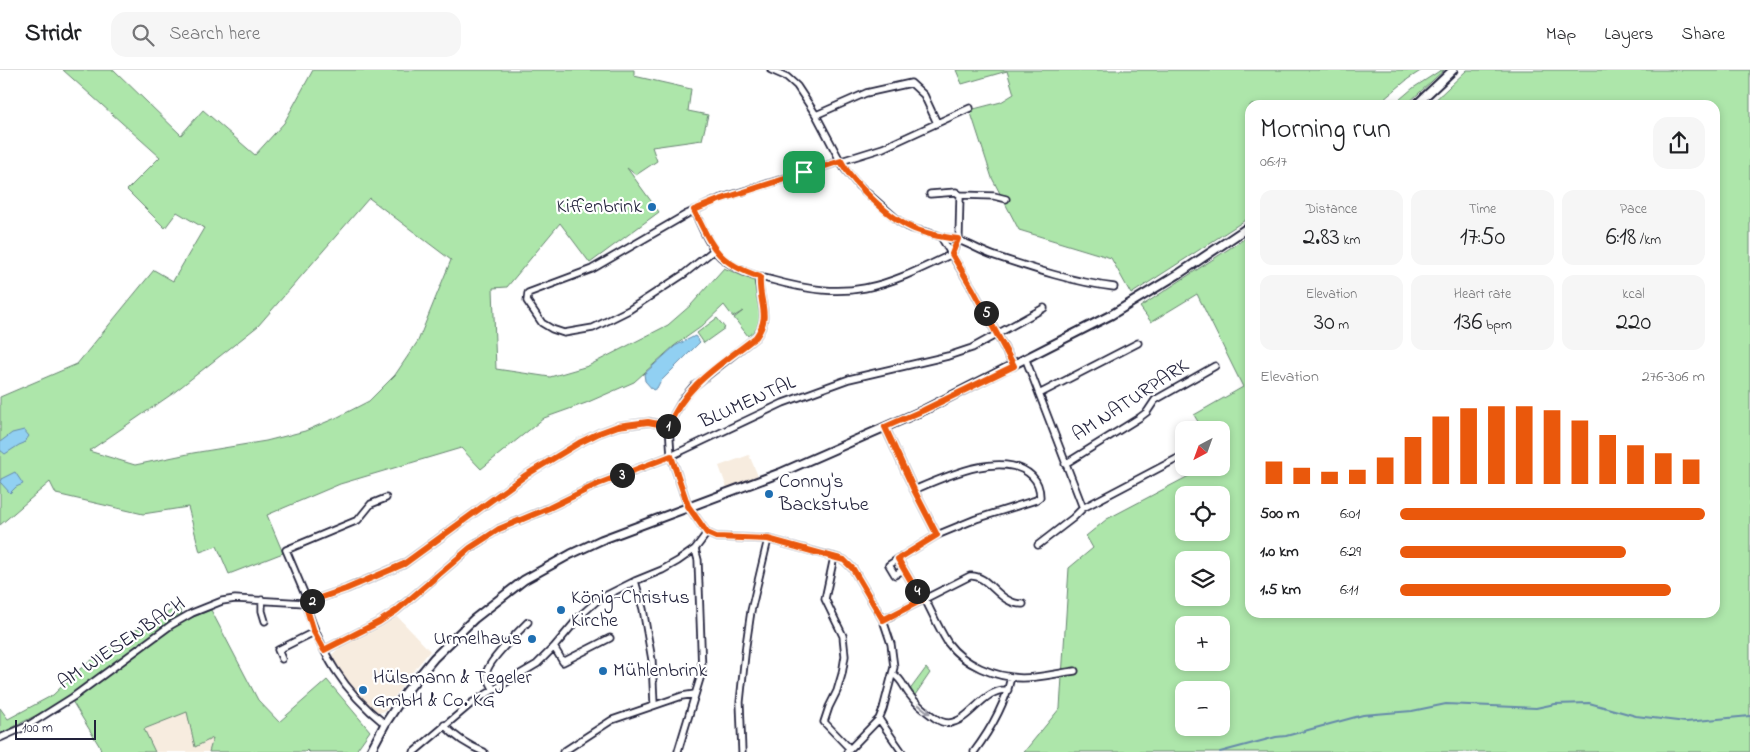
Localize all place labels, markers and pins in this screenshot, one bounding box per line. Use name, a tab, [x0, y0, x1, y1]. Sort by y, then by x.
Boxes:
pin	[783, 151, 825, 193]
place label: Kiffenbrink	[557, 193, 642, 222]
marker: Kiffenbrink	[646, 201, 658, 213]
pin: 5	[974, 300, 998, 326]
pin: 1	[656, 414, 680, 438]
pin: 3	[610, 462, 634, 488]
place label: Conny's Backstube	[778, 468, 869, 520]
marker: Conny's Backstube	[763, 488, 775, 500]
pin: 4	[904, 578, 930, 604]
place label: König-Christus Kirche	[571, 584, 690, 636]
pin: 2	[300, 588, 324, 614]
marker: König-Christus Kirche	[555, 604, 567, 616]
place label: Urmelhaus	[433, 625, 522, 654]
marker: Urmelhaus	[526, 633, 538, 645]
place label: Mühlenbrink	[613, 657, 707, 686]
place label: Hülsmann & Tegeler GmbH & Co. KG	[373, 664, 532, 716]
marker: Mühlenbrink	[597, 665, 609, 677]
marker: Hülsmann & Tegeler GmbH & Co. KG	[357, 684, 369, 696]

